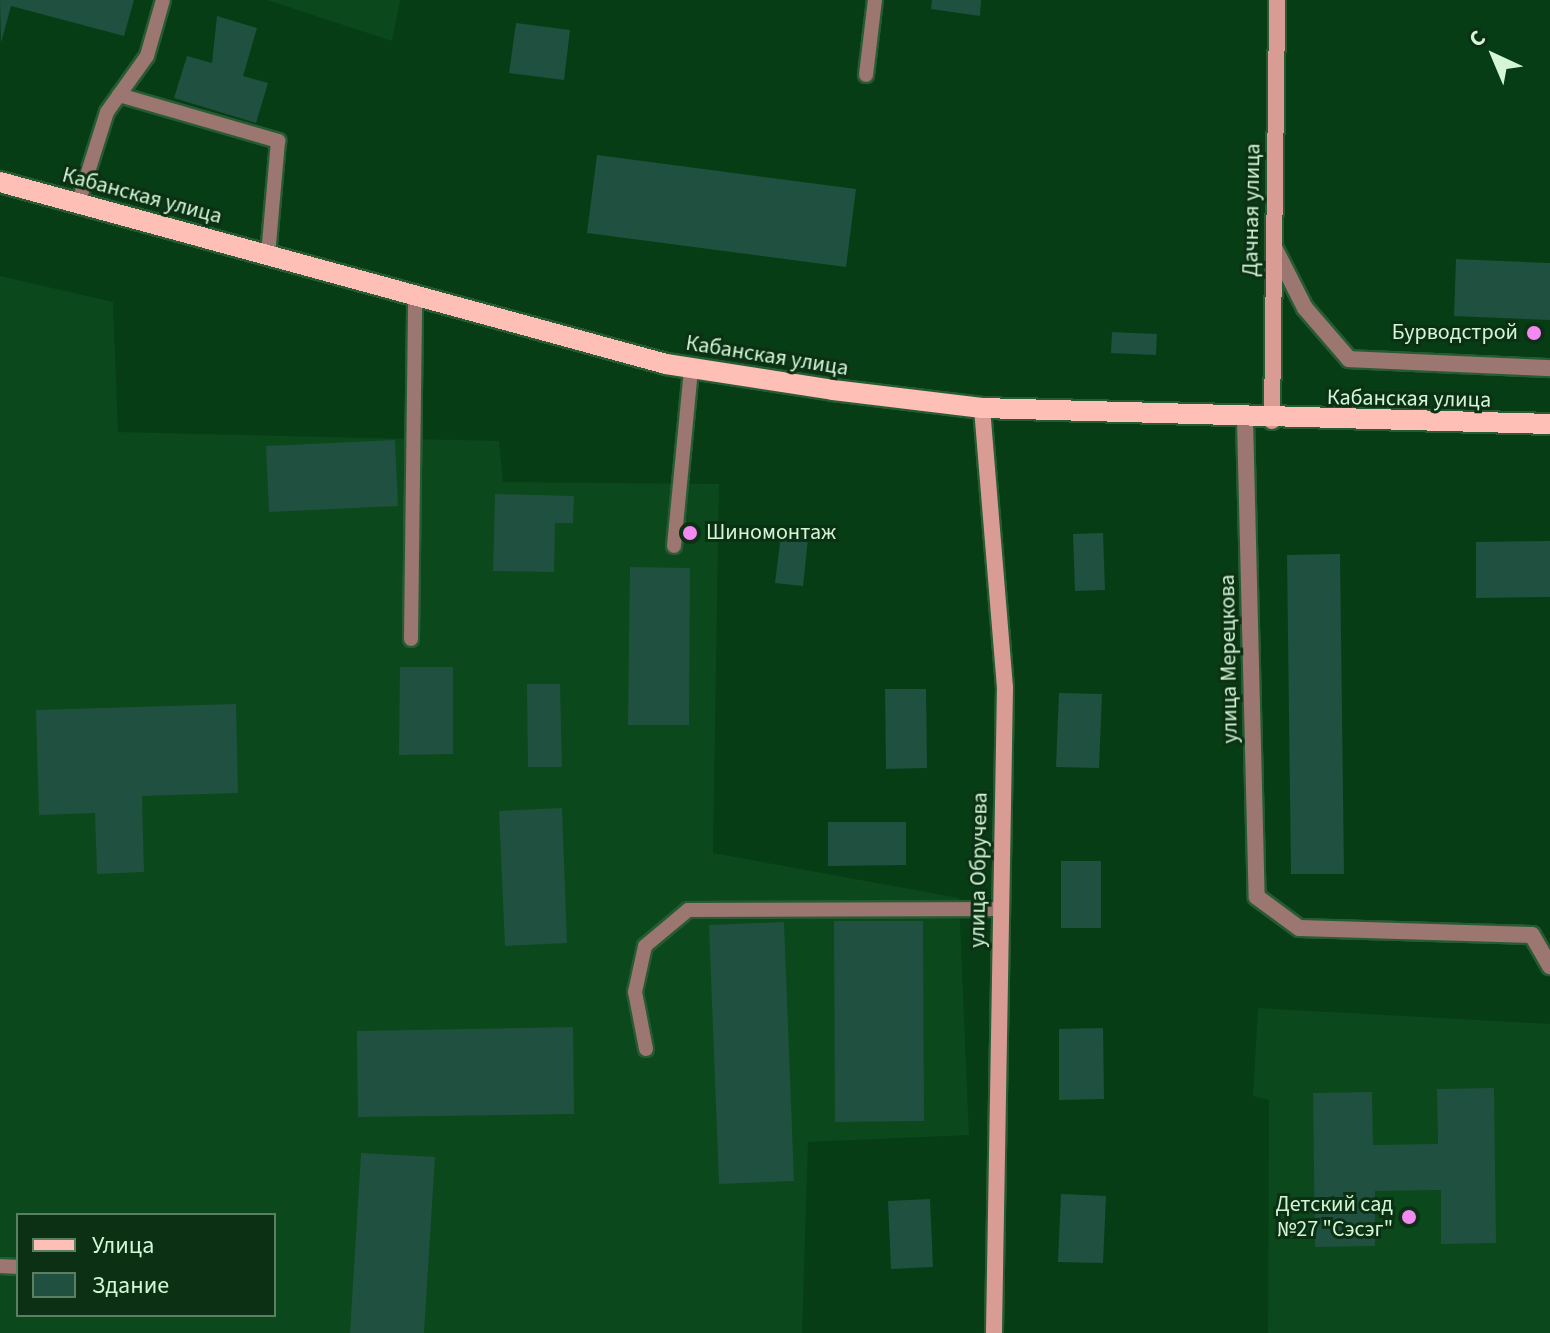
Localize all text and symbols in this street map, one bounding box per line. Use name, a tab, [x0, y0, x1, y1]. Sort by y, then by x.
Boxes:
north arrow	[1454, 16, 1534, 96]
text: С	[1462, 23, 1493, 55]
street label: Дачная улица	[1238, 143, 1266, 277]
street label: Кабанская улица	[59, 162, 225, 230]
place label: Бурводстрой	[1392, 320, 1518, 346]
marker: Бурводстрой	[1525, 324, 1543, 342]
street label: Кабанская улица	[684, 330, 850, 382]
street label: Кабанская улица	[1327, 384, 1491, 414]
place label: Шиномонтаж	[706, 520, 836, 546]
marker: Шиномонтаж	[681, 524, 699, 542]
street label: улица Мерецкова	[1214, 574, 1244, 744]
street label: улица Обручева	[964, 792, 994, 948]
place label: Детский сад №27 "Сэсэг"	[1275, 1191, 1393, 1242]
marker: Детский сад №27 "Сэсэг"	[1400, 1208, 1418, 1226]
legend	[16, 1213, 276, 1317]
text: Улица	[92, 1228, 154, 1263]
text: Здание	[92, 1268, 169, 1303]

